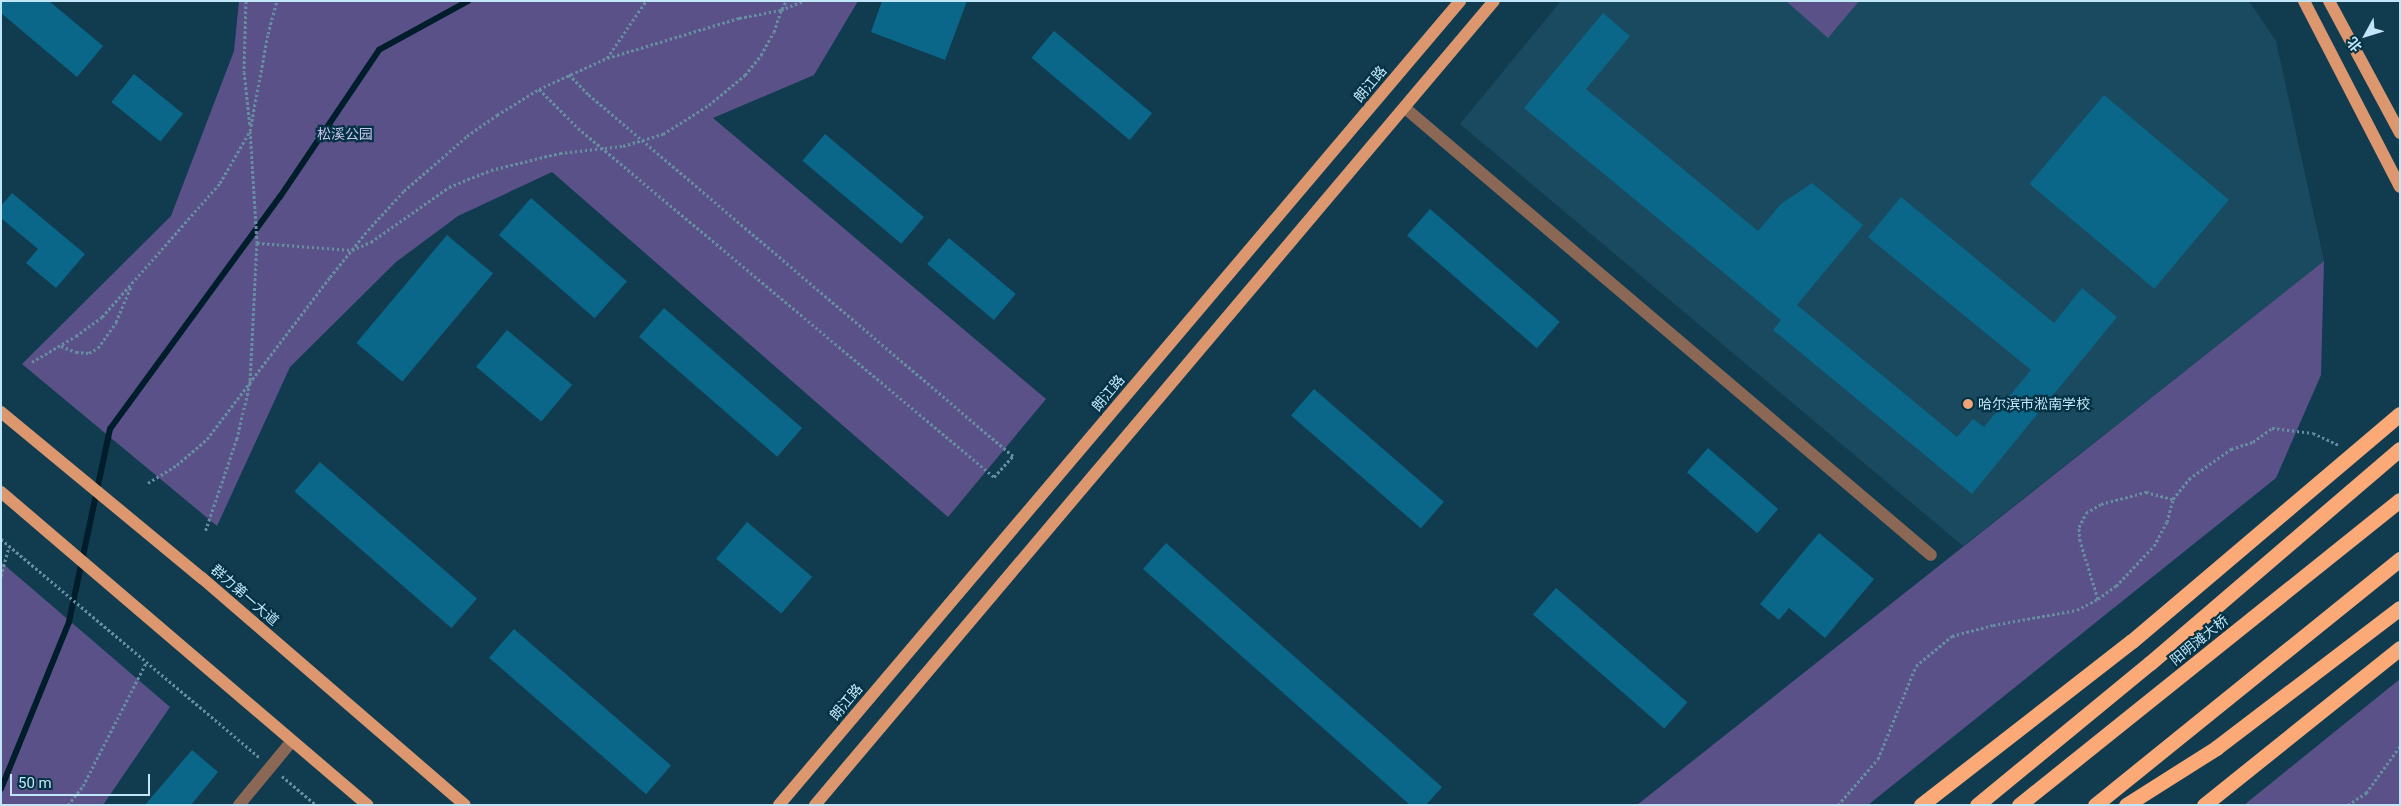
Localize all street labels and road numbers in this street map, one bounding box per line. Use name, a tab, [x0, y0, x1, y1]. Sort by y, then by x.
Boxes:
street label: 朗江路	[1350, 63, 1390, 105]
street label: 朗江路	[1088, 372, 1128, 414]
street label: 群力第一大道	[208, 561, 282, 629]
street label: 阳明滩大桥	[2167, 611, 2231, 669]
street label: 朗江路	[826, 681, 866, 723]

